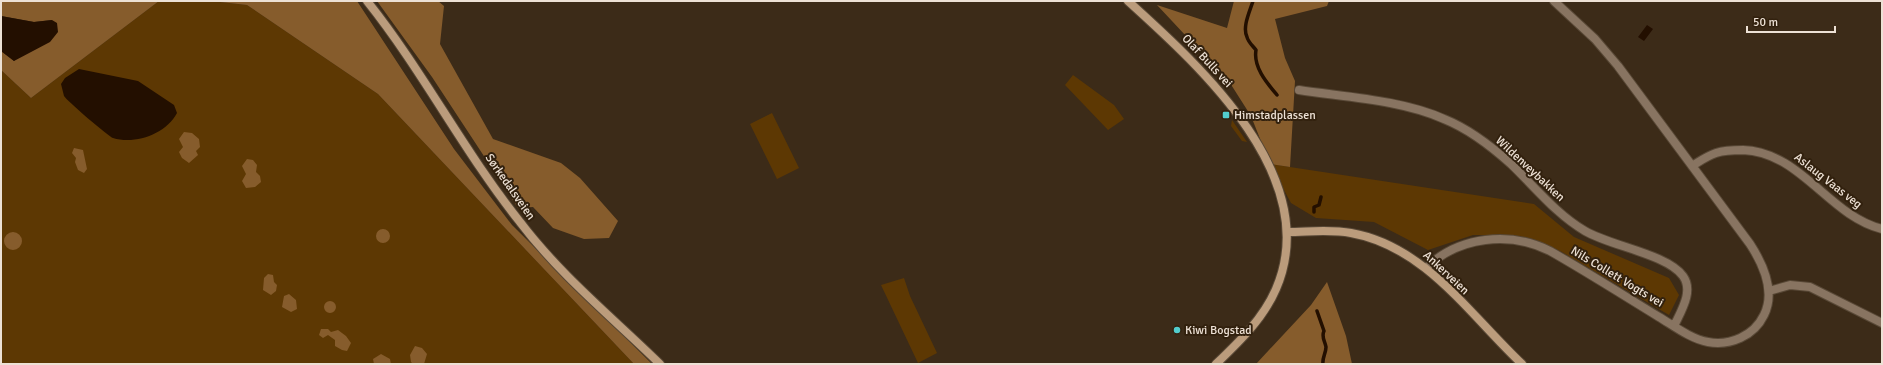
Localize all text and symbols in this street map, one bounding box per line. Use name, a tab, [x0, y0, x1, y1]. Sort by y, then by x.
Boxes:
scale bar	[1747, 8, 1835, 34]
text: 50 m	[1753, 15, 1778, 30]
street label: Olaf Bulls vei	[1179, 31, 1235, 91]
place label: Himstadplassen	[1234, 108, 1316, 123]
marker: Himstadplassen	[1221, 110, 1231, 120]
street label: Wildenveybakken	[1492, 133, 1568, 205]
street label: Aslaug Vaas veg	[1791, 150, 1865, 212]
street label: Sørkedalsveien	[482, 151, 538, 223]
street label: Nils Collett Vogts vei	[1568, 243, 1666, 311]
street label: Ankerveien	[1420, 248, 1472, 298]
place label: Kiwi Bogstad	[1185, 323, 1252, 338]
marker: Kiwi Bogstad	[1172, 325, 1182, 335]

